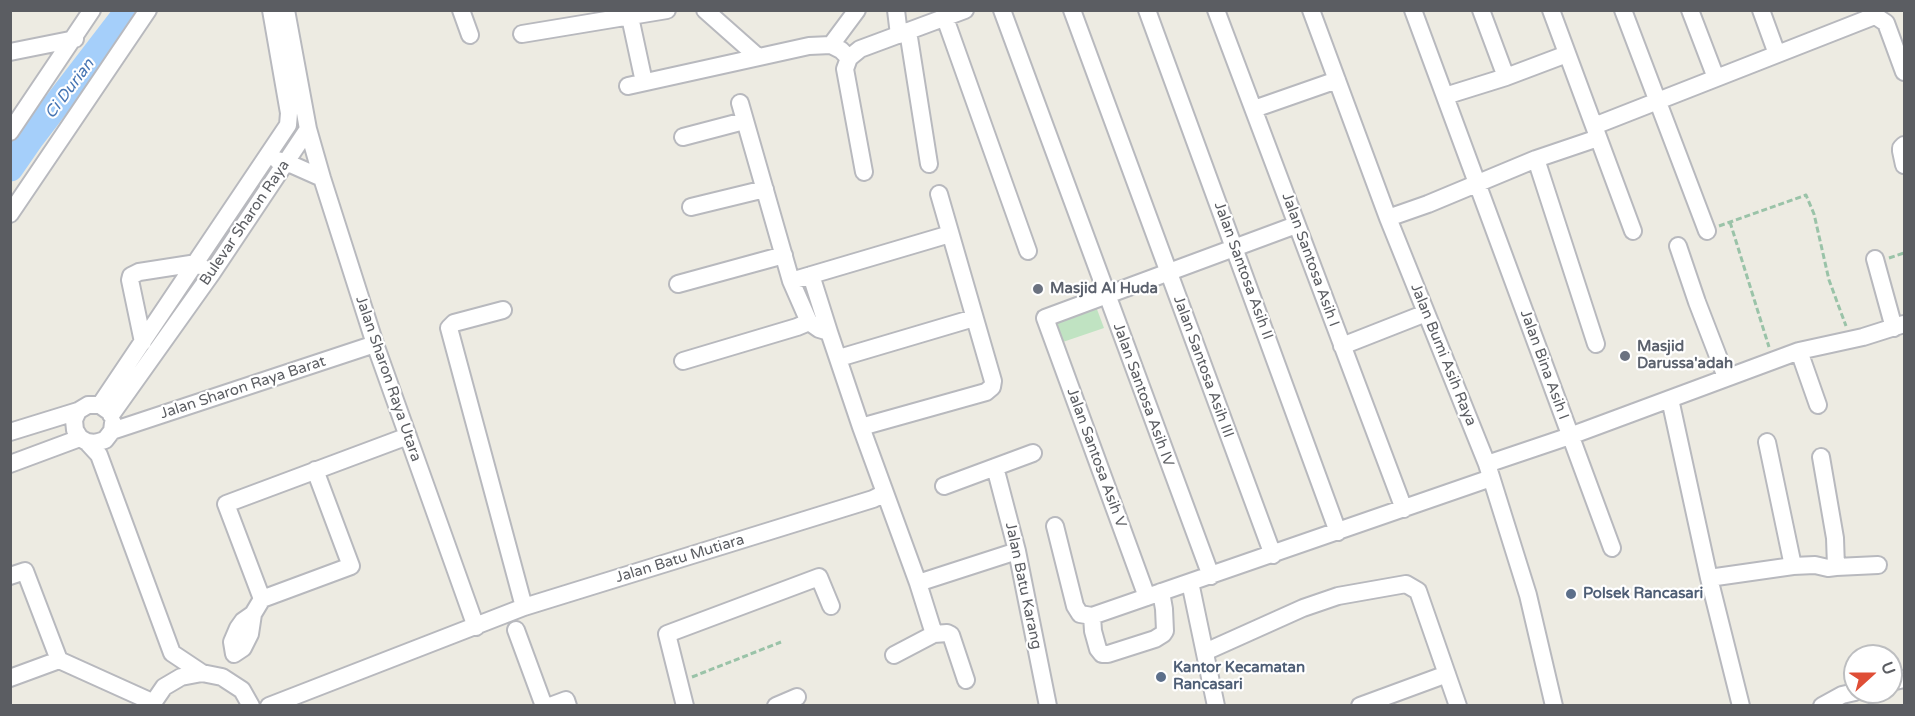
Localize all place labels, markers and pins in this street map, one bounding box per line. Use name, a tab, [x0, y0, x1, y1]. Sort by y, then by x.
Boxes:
place label: Masjid Al Huda	[1050, 280, 1158, 298]
marker: Masjid Al Huda	[1031, 282, 1045, 296]
place label: Masjid Darussa'adah	[1637, 338, 1733, 373]
marker: Masjid Darussa'adah	[1618, 349, 1632, 363]
place label: Polsek Rancasari	[1583, 585, 1703, 603]
marker: Polsek Rancasari	[1564, 587, 1578, 601]
place label: Kantor Kecamatan Rancasari	[1173, 659, 1305, 694]
marker: Kantor Kecamatan Rancasari	[1154, 670, 1168, 684]

